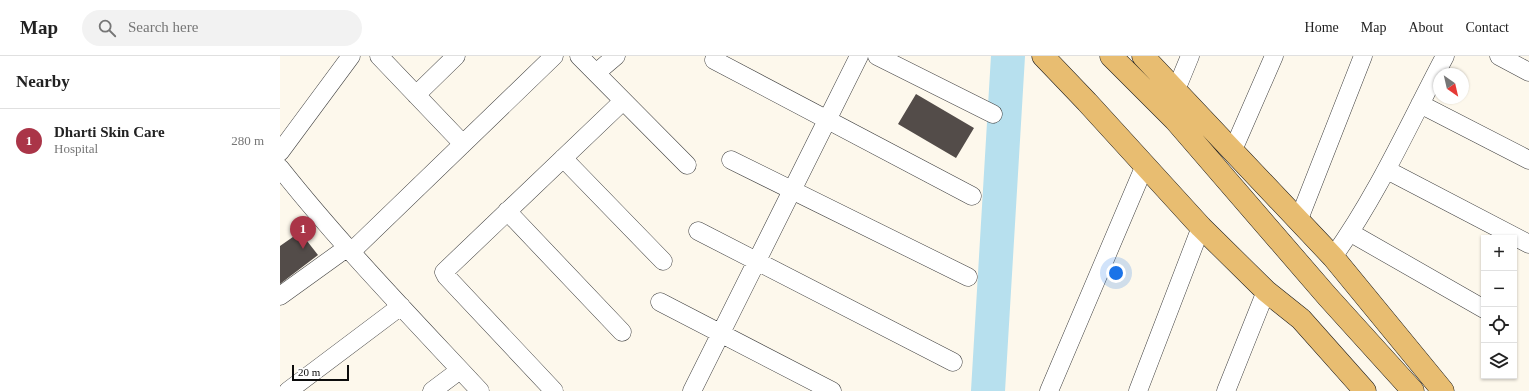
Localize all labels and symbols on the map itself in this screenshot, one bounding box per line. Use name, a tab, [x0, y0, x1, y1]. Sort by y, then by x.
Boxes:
north arrow	[1433, 68, 1469, 104]
pin: 1	[290, 216, 316, 249]
your location	[1106, 263, 1126, 283]
scale bar	[292, 363, 349, 382]

